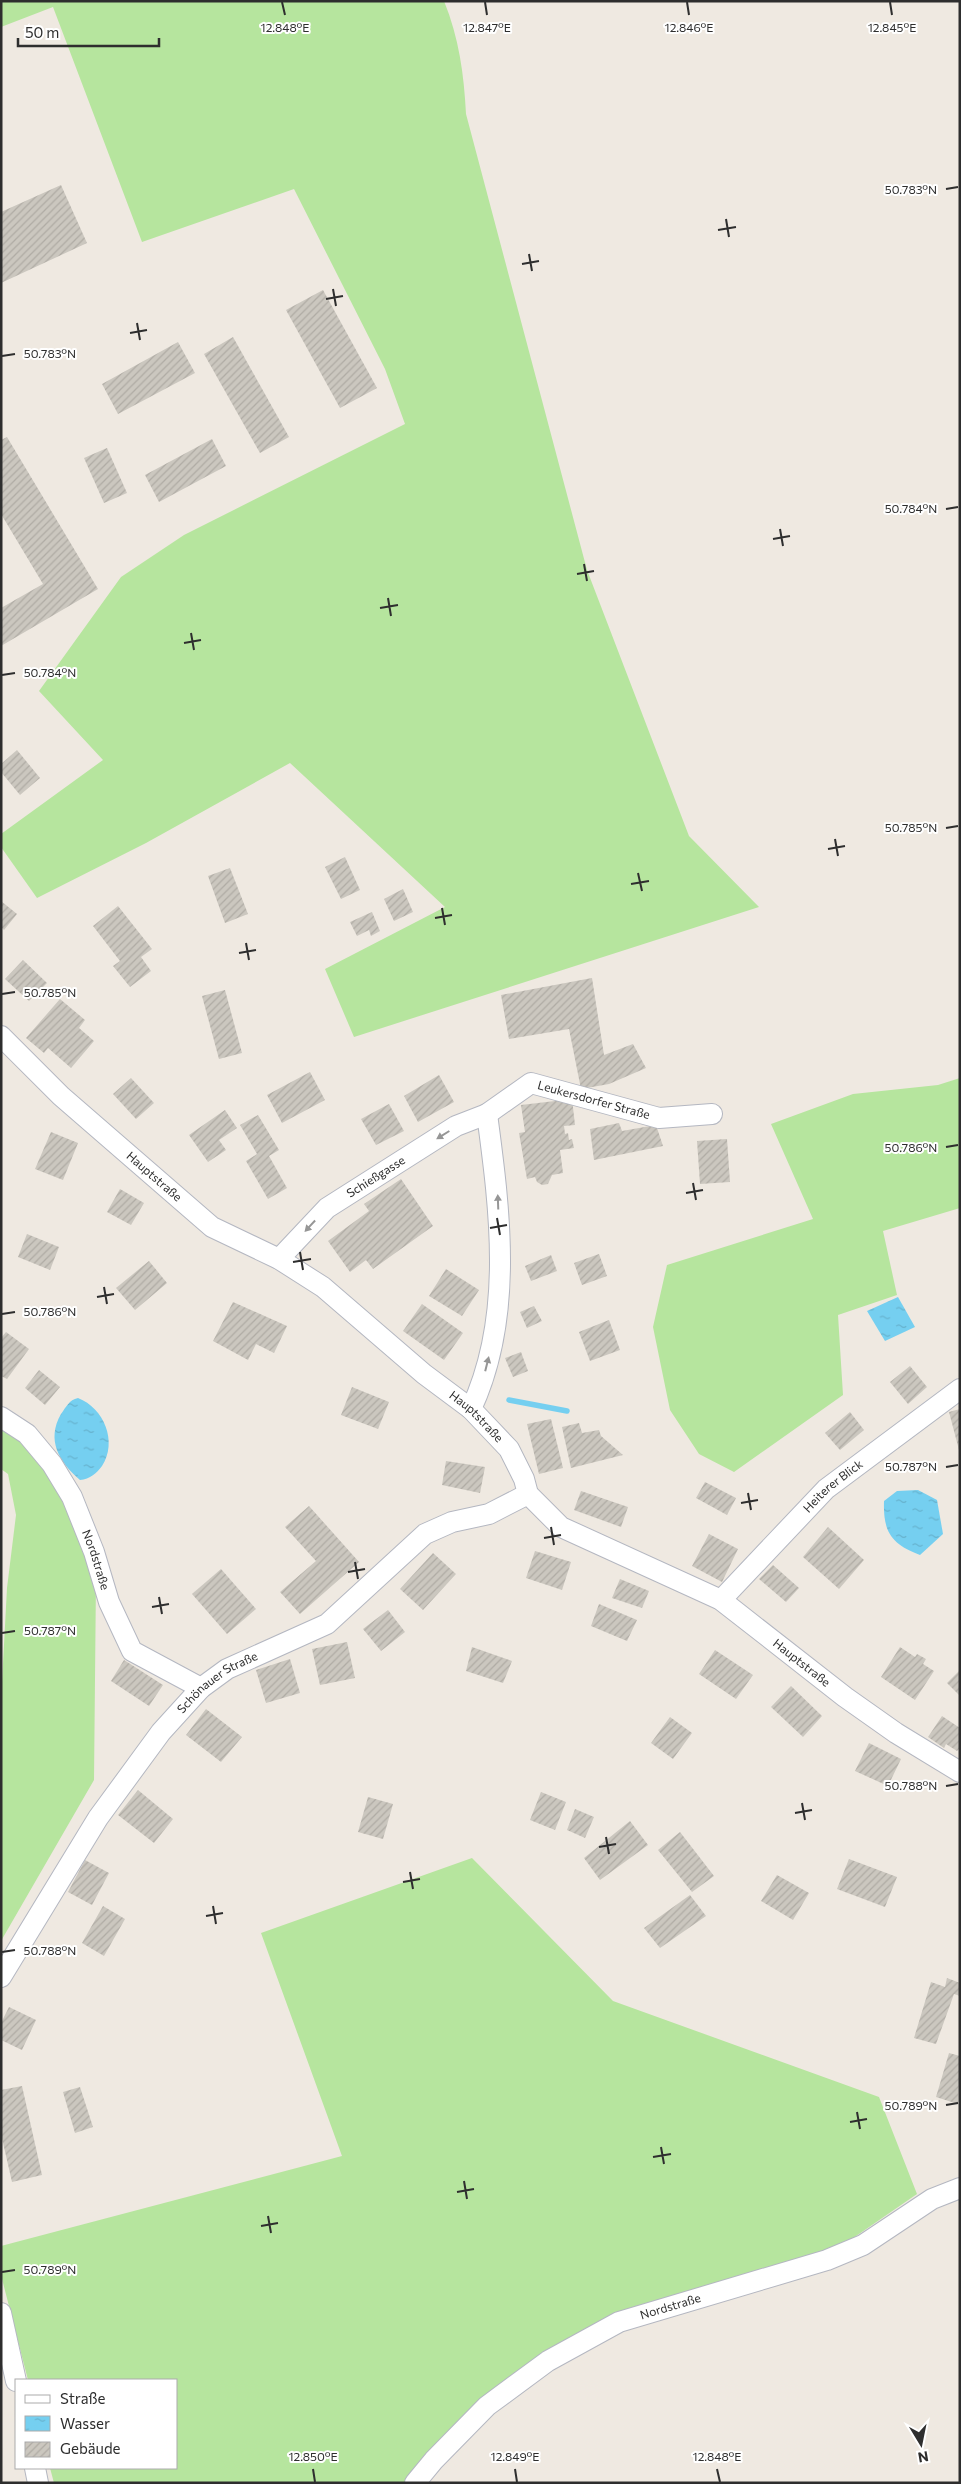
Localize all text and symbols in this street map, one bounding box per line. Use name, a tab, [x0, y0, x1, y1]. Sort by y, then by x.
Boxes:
scale bar	[18, 15, 159, 47]
text: 12.848°E	[261, 20, 309, 34]
text: 12.847°E	[463, 20, 511, 34]
text: 12.846°E	[665, 20, 713, 34]
text: 12.845°E	[868, 20, 916, 34]
text: 50 m	[25, 23, 59, 41]
text: 50.783°N	[885, 182, 937, 196]
text: 50.783°N	[24, 346, 76, 360]
text: 50.784°N	[885, 501, 937, 515]
text: 50.784°N	[24, 665, 76, 679]
text: 50.785°N	[885, 820, 937, 834]
text: 50.785°N	[24, 985, 76, 999]
street label: Leukersdorfer Straße	[536, 1077, 652, 1121]
one-way arrow	[436, 1130, 450, 1139]
text: 50.786°N	[885, 1140, 937, 1154]
street label: Hauptstraße	[124, 1148, 185, 1204]
street label: Schießgasse	[344, 1152, 407, 1200]
one-way arrow	[494, 1194, 502, 1210]
one-way arrow	[304, 1220, 316, 1232]
text: 50.786°N	[24, 1304, 76, 1318]
one-way arrow	[483, 1356, 491, 1371]
street label: Hauptstraße	[447, 1387, 507, 1445]
street label: Heiterer Blick	[800, 1456, 865, 1515]
text: 50.787°N	[885, 1459, 937, 1473]
street label: Nordstraße	[80, 1527, 113, 1591]
text: 50.787°N	[24, 1623, 76, 1637]
street label: Hauptstraße	[771, 1635, 834, 1689]
street label: Schönauer Straße	[174, 1648, 259, 1716]
text: 50.788°N	[885, 1778, 937, 1792]
text: 50.788°N	[24, 1943, 76, 1957]
text: 50.789°N	[885, 2098, 937, 2112]
text: 50.789°N	[24, 2262, 76, 2276]
street label: Nordstraße	[638, 2290, 702, 2321]
legend	[15, 2379, 178, 2469]
text: Straße	[60, 2389, 106, 2407]
text: Wasser	[60, 2414, 110, 2432]
north arrow	[896, 2419, 946, 2469]
text: Gebäude	[60, 2439, 121, 2457]
text: N	[917, 2448, 930, 2467]
text: 12.850°E	[288, 2449, 338, 2463]
text: 12.849°E	[491, 2449, 539, 2463]
text: 12.848°E	[693, 2449, 741, 2463]

